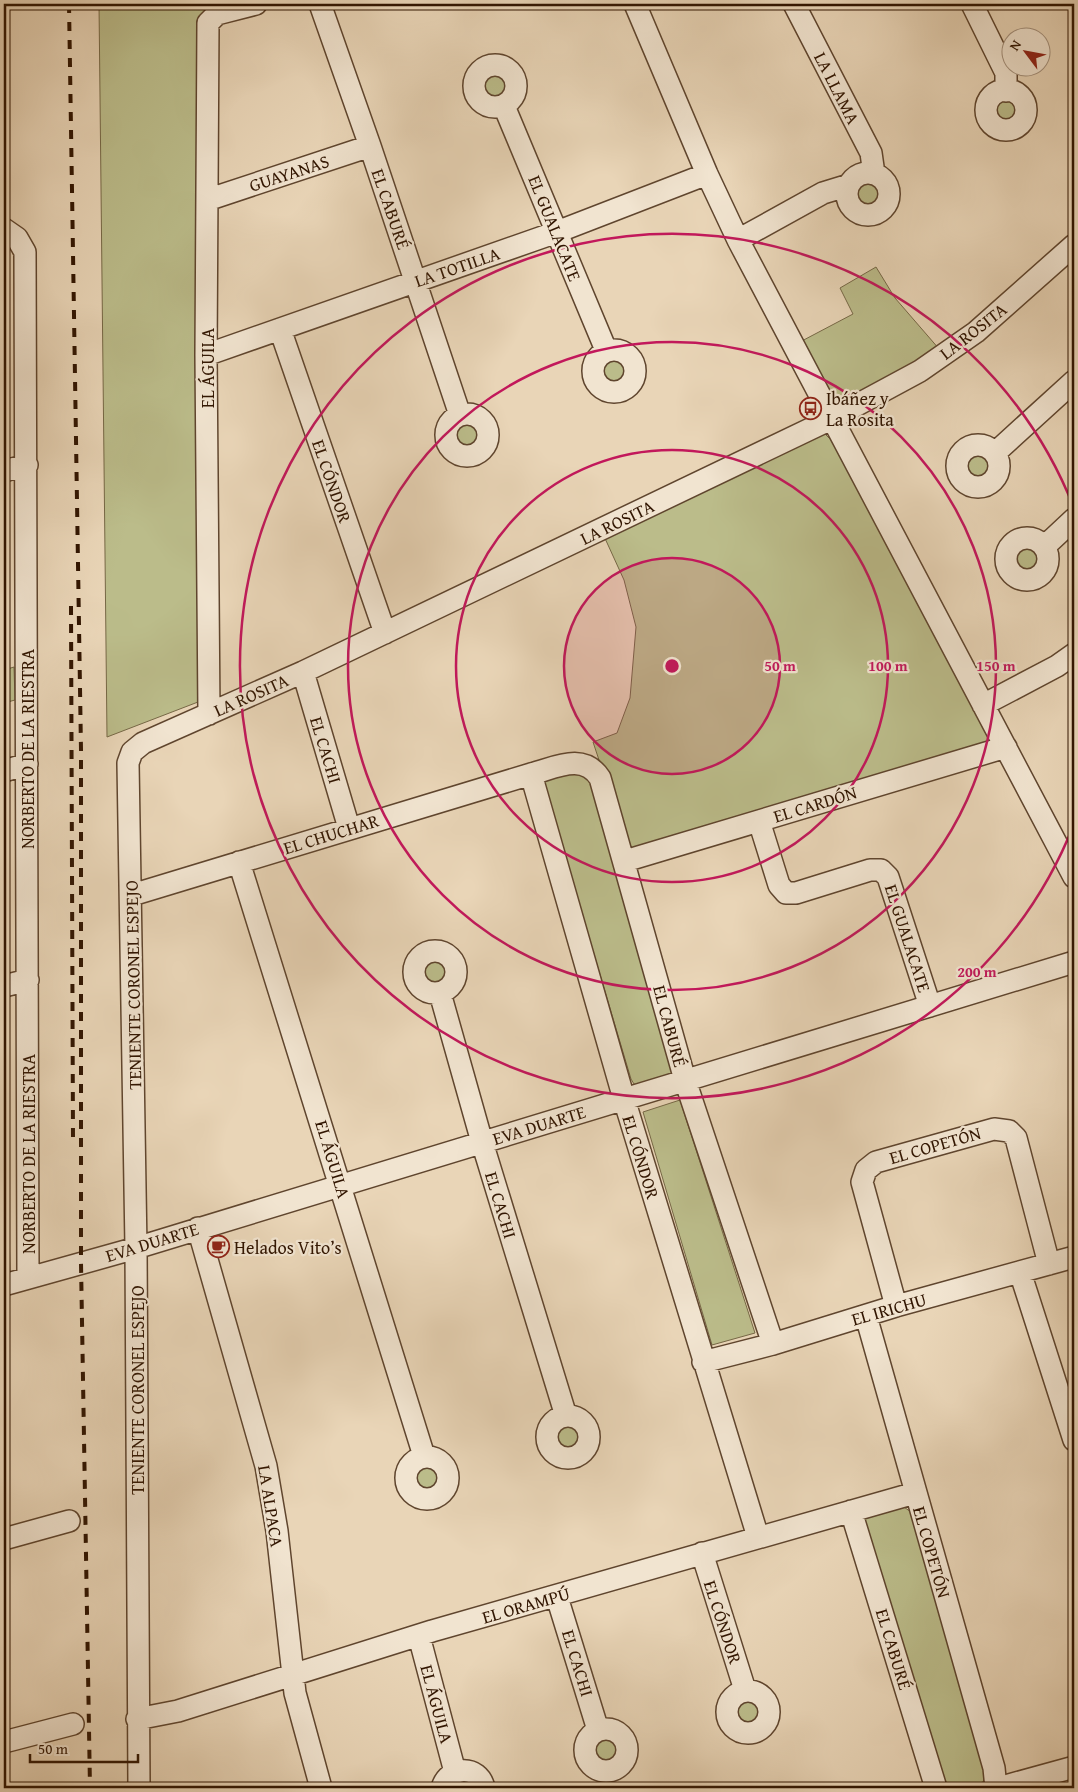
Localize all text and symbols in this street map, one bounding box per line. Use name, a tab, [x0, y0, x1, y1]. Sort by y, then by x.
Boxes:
north arrow	[1000, 28, 1050, 78]
text: N	[1004, 35, 1026, 54]
street label: LA LLAMA	[807, 47, 867, 129]
street label: GUAYANAS	[245, 147, 333, 199]
street label: EL CABURÉ	[365, 165, 417, 253]
street label: EL GUALACATE	[521, 171, 589, 285]
street label: LA TOTILLA	[411, 240, 503, 294]
street label: LA ROSITA	[933, 296, 1013, 366]
street label: EL ÁGUILA	[194, 328, 221, 408]
place label: Ibáñez y La Rosita	[826, 385, 894, 433]
bus stop icon: Ibáñez y La Rosita	[798, 396, 822, 420]
street label: EL CÓNDOR	[305, 436, 359, 527]
street label: LA ROSITA	[575, 492, 659, 551]
street label: NORBERTO DE LA RIESTRA	[14, 649, 41, 849]
text: 50 m	[764, 655, 796, 676]
text: 100 m	[868, 655, 908, 676]
text: 150 m	[976, 655, 1016, 676]
centre of rings	[663, 657, 681, 675]
street label: LA ROSITA	[209, 667, 293, 723]
street label: EL CACHI	[303, 713, 349, 787]
street label: EL CARDÓN	[770, 778, 860, 829]
street label: EL CHUCHAR	[280, 807, 383, 861]
street label: TENIENTE CORONEL ESPEJO	[118, 880, 148, 1090]
street label: EL GUALACATE	[878, 880, 938, 996]
text: 200 m	[957, 961, 997, 982]
street label: EL CABURÉ	[646, 982, 694, 1070]
street label: NORBERTO DE LA RIESTRA	[15, 1054, 42, 1254]
street label: EVA DUARTE	[489, 1098, 589, 1152]
street label: EL CÓNDOR	[615, 1112, 667, 1203]
street label: EL ÁGUILA	[308, 1117, 358, 1201]
street label: EL COPETÓN	[886, 1119, 984, 1171]
street label: EL CACHI	[478, 1168, 524, 1242]
street label: EVA DUARTE	[102, 1215, 202, 1269]
place label: Helados Vito’s	[234, 1234, 342, 1261]
cafe icon: Helados Vito’s	[206, 1235, 230, 1259]
street label: TENIENTE CORONEL ESPEJO	[124, 1285, 151, 1495]
street label: EL IRICHU	[848, 1285, 930, 1333]
street label: LA ALPACA	[251, 1463, 291, 1549]
street label: EL COPETÓN	[906, 1503, 958, 1601]
street label: EL CÓNDOR	[697, 1577, 749, 1668]
street label: EL ORAMPÚ	[479, 1580, 573, 1630]
street label: EL CABURÉ	[869, 1605, 919, 1693]
street label: EL CACHI	[555, 1626, 601, 1700]
street label: EL ÁGUILA	[414, 1662, 460, 1746]
scale bar	[30, 1732, 138, 1764]
text: 50 m	[38, 1738, 69, 1759]

